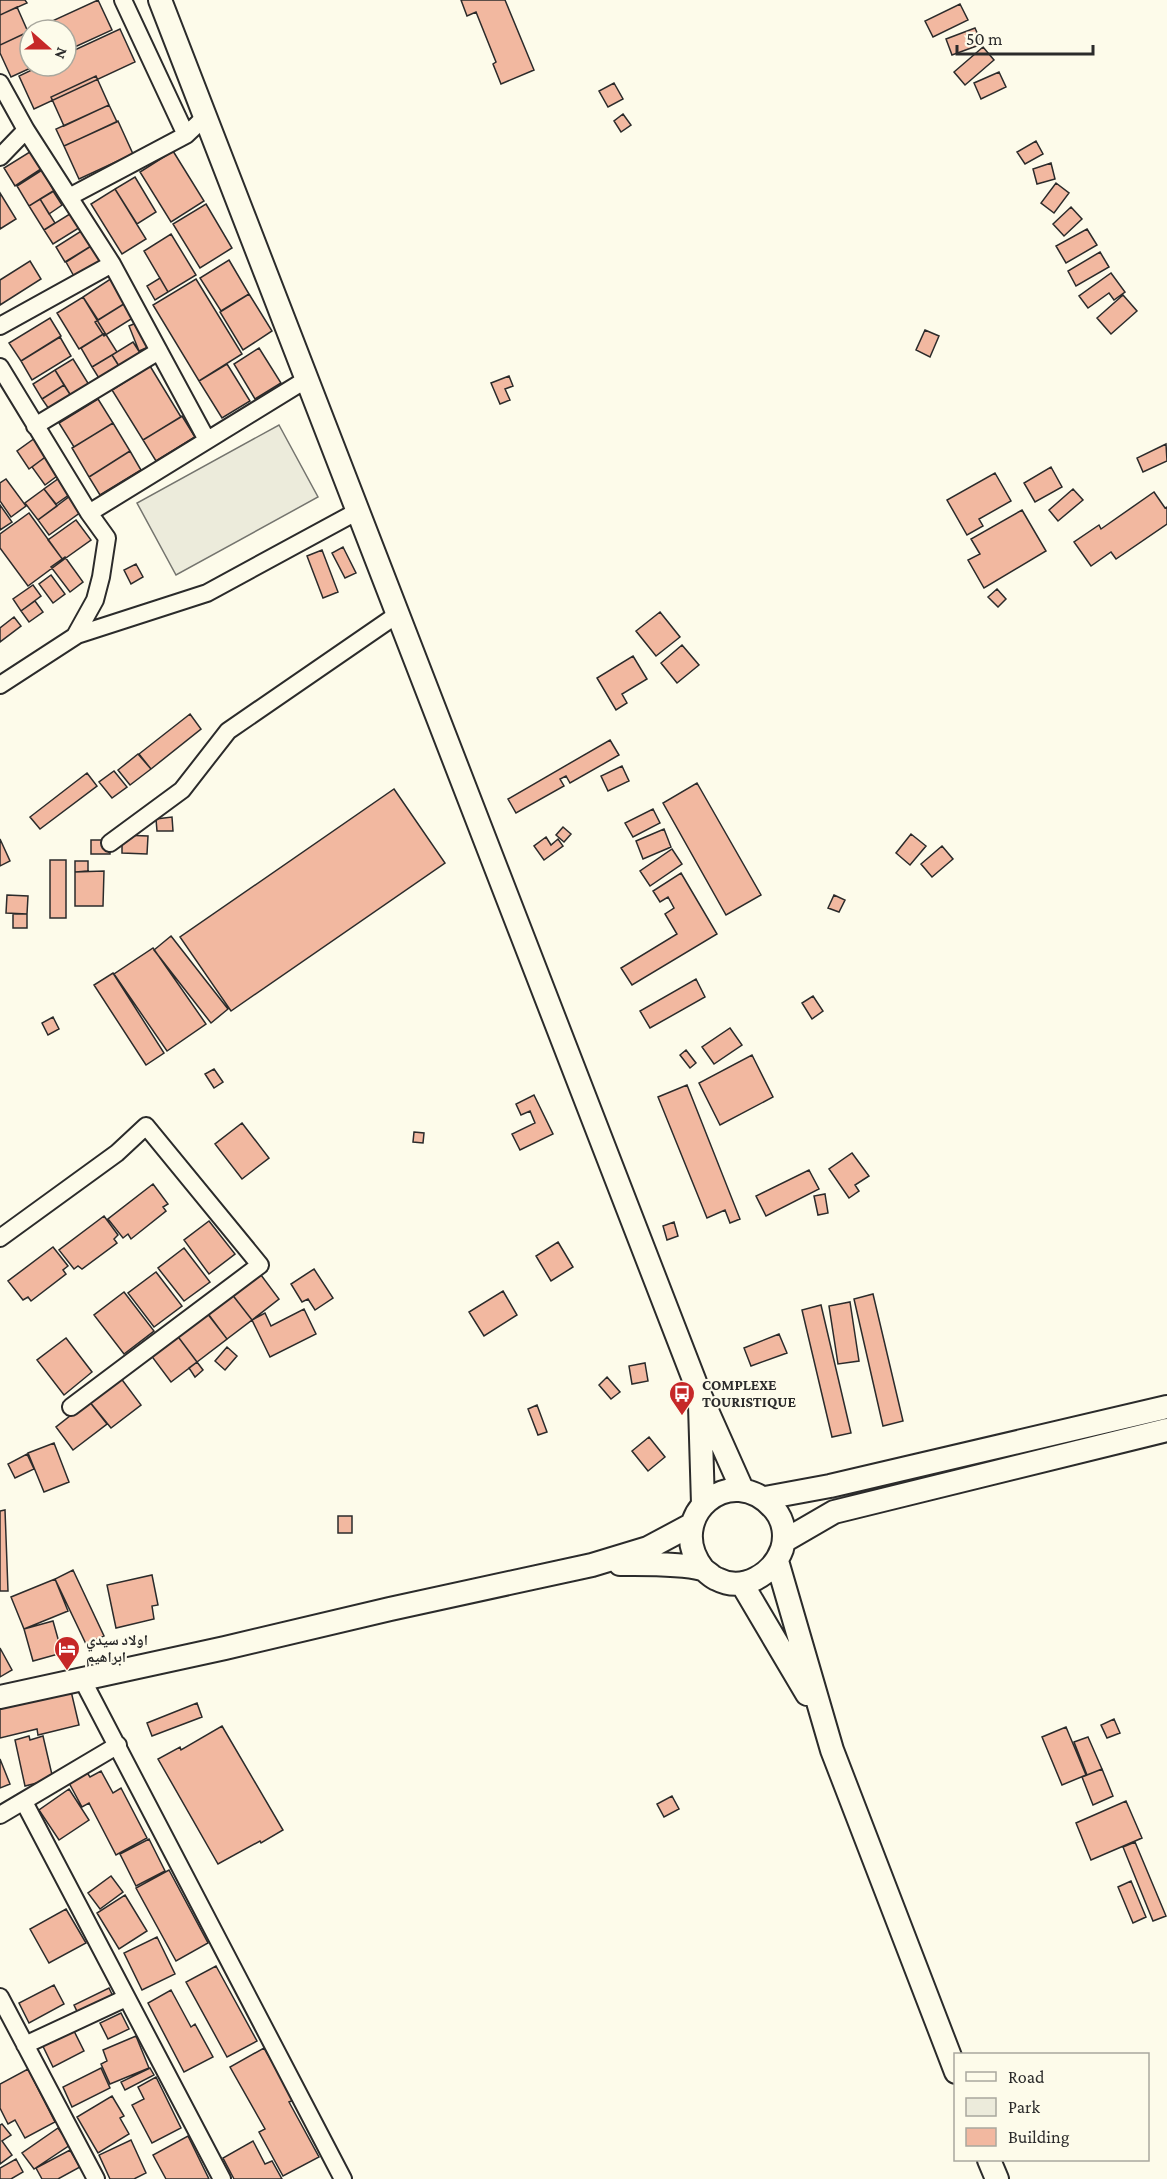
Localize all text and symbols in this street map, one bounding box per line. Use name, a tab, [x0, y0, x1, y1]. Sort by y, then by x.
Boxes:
north arrow	[18, 18, 78, 78]
scale bar	[957, 18, 1094, 56]
text: 50 m	[966, 29, 1003, 49]
text: N	[52, 45, 71, 61]
place label: COMPLEXE TOURISTIQUE	[702, 1377, 797, 1410]
bus stop icon: COMPLEXE TOURISTIQUE	[667, 1379, 697, 1417]
place label: اولاد سيدي ابراهيم	[86, 1632, 148, 1667]
hotel icon: اولاد سيدي ابراهيم	[52, 1634, 82, 1672]
legend	[954, 2053, 1149, 2161]
text: Road	[1008, 2067, 1045, 2087]
text: Park	[1008, 2097, 1040, 2117]
text: Building	[1008, 2127, 1070, 2147]

